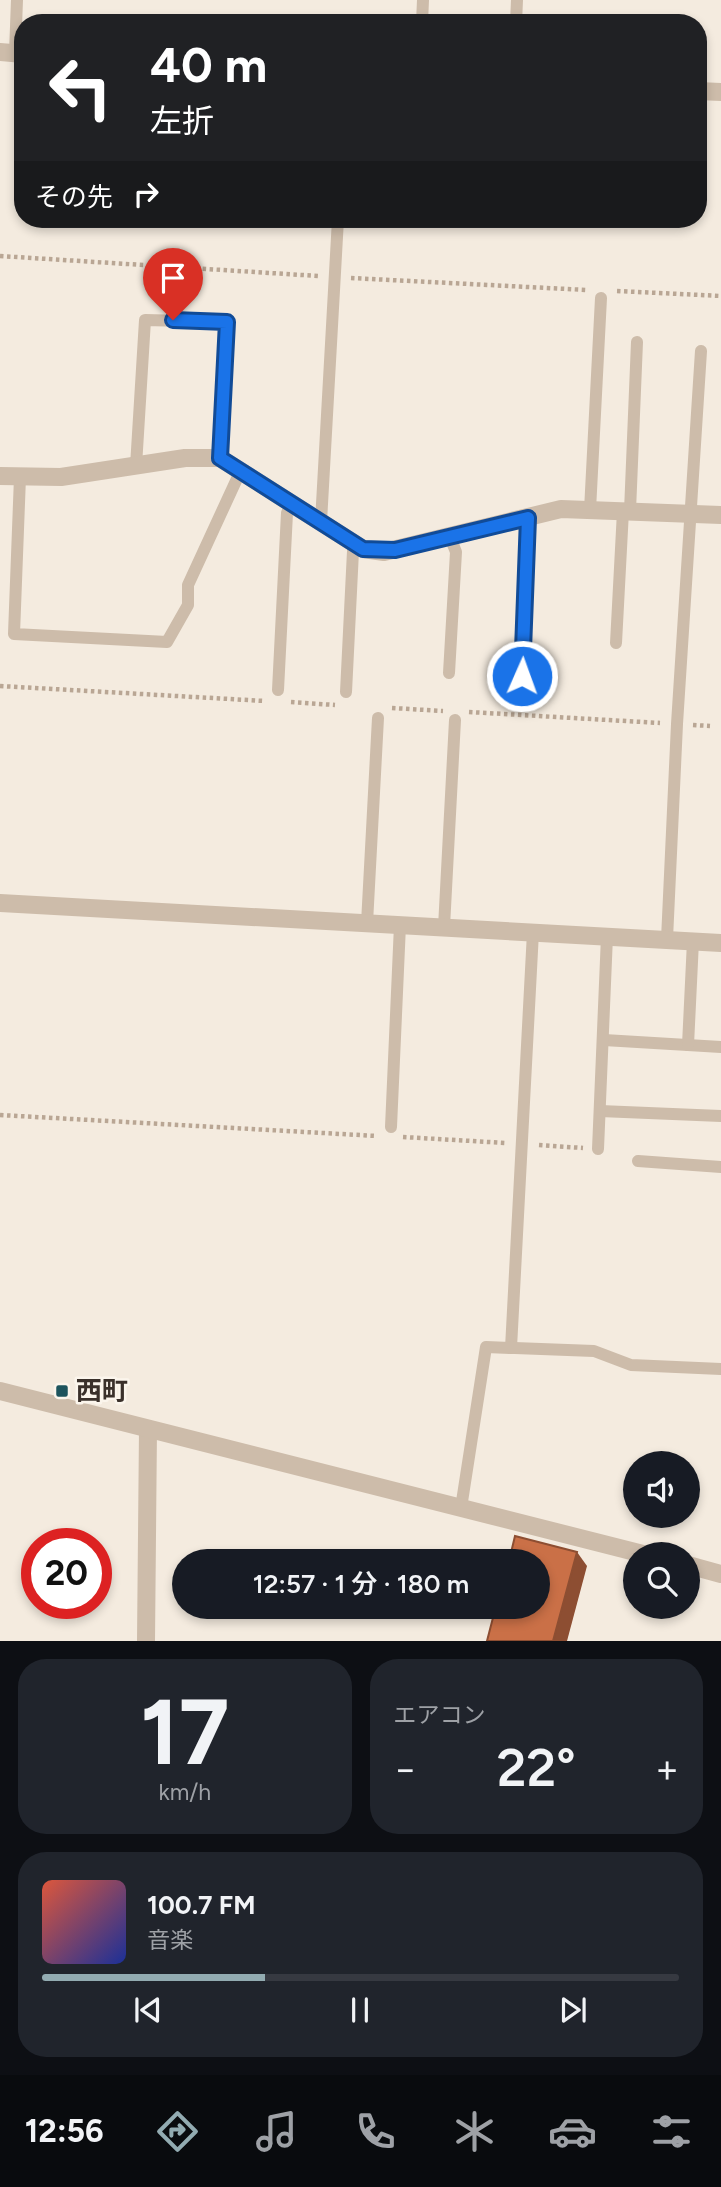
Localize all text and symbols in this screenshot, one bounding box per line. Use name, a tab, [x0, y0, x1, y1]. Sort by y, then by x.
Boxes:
text: 40 m	[150, 35, 267, 94]
icon: left	[35, 42, 126, 133]
text: 左折	[150, 102, 214, 140]
icon: right	[127, 175, 165, 213]
text: その先	[35, 181, 113, 213]
pin	[143, 248, 203, 320]
icon: arrive	[154, 259, 192, 297]
position arrow	[485, 639, 559, 713]
place label: 西町	[76, 1375, 128, 1407]
marker: 西町	[54, 1383, 70, 1399]
map controls	[623, 1451, 700, 1619]
button: sound	[623, 1451, 700, 1528]
speed limit sign: 20	[21, 1528, 112, 1619]
button: search	[623, 1542, 700, 1619]
text: 12:57 · 1 分 · 180 m	[253, 1568, 469, 1600]
text: 17	[140, 1678, 229, 1787]
text: エアコン	[394, 1701, 486, 1729]
text: 22°	[497, 1737, 576, 1799]
text: −	[394, 1746, 417, 1792]
text: +	[655, 1746, 679, 1792]
text: km/h	[158, 1778, 211, 1806]
text: 100.7 FM	[147, 1889, 255, 1921]
text: 音楽	[147, 1926, 193, 1954]
icon: previous	[129, 1991, 167, 2029]
icon: pause	[341, 1991, 379, 2029]
icon: next	[554, 1991, 592, 2029]
icon: directions	[153, 2107, 202, 2156]
icon: music	[252, 2107, 301, 2156]
icon: phone	[351, 2107, 400, 2156]
icon: climate	[450, 2107, 499, 2156]
icon: car	[548, 2107, 597, 2156]
icon: filters	[647, 2107, 696, 2156]
text: 12:56	[25, 2112, 104, 2150]

